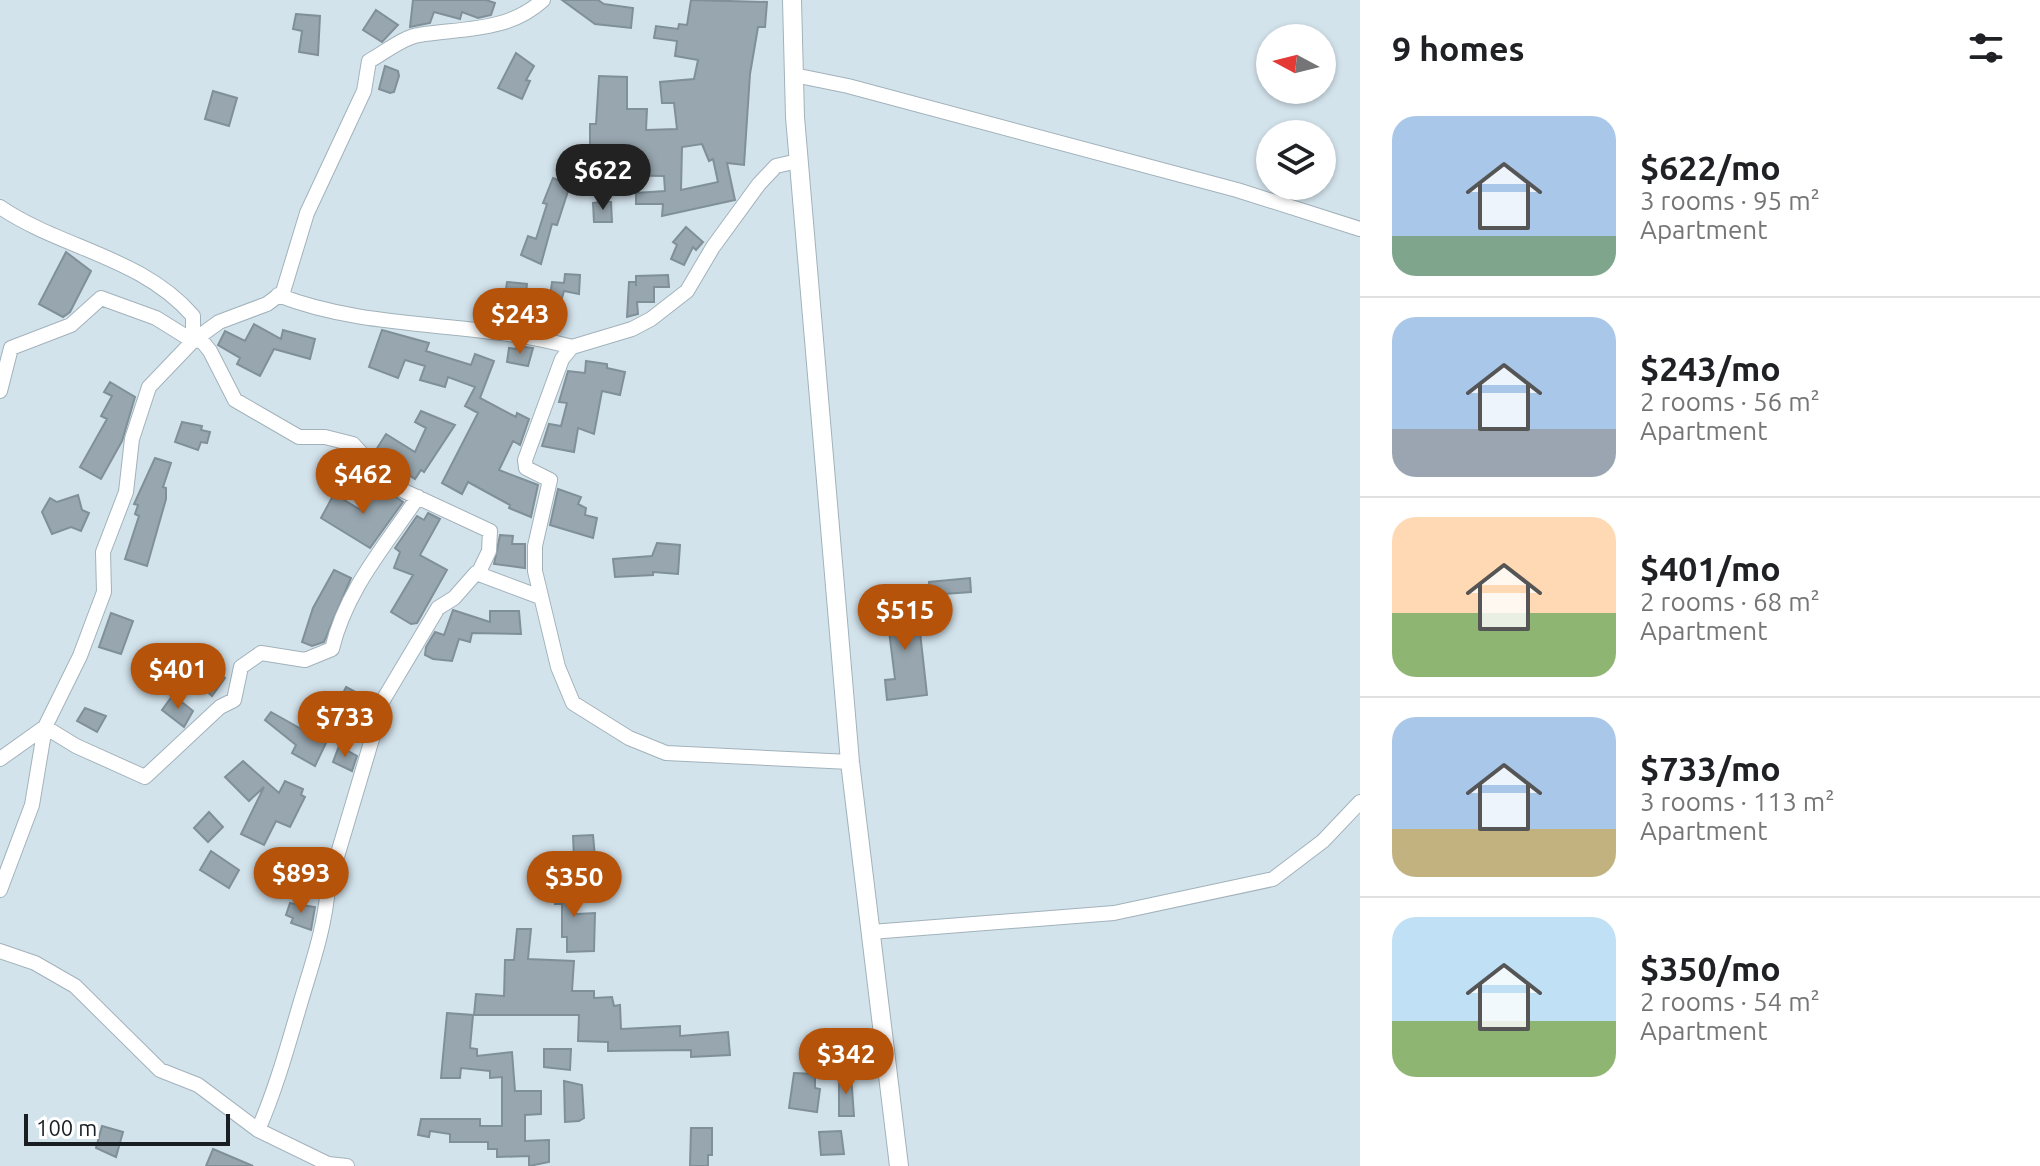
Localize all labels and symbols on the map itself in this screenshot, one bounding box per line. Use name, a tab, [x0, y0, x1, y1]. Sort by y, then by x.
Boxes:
north arrow	[1256, 24, 1336, 104]
pin: $622	[556, 144, 650, 212]
pin: $243	[473, 288, 567, 356]
pin: $462	[316, 448, 410, 516]
pin: $515	[858, 584, 952, 652]
pin: $401	[131, 643, 225, 711]
pin: $733	[298, 691, 392, 759]
pin: $893	[254, 847, 348, 915]
pin: $350	[527, 851, 621, 919]
pin: $342	[799, 1028, 893, 1096]
scale bar	[24, 1110, 230, 1146]

